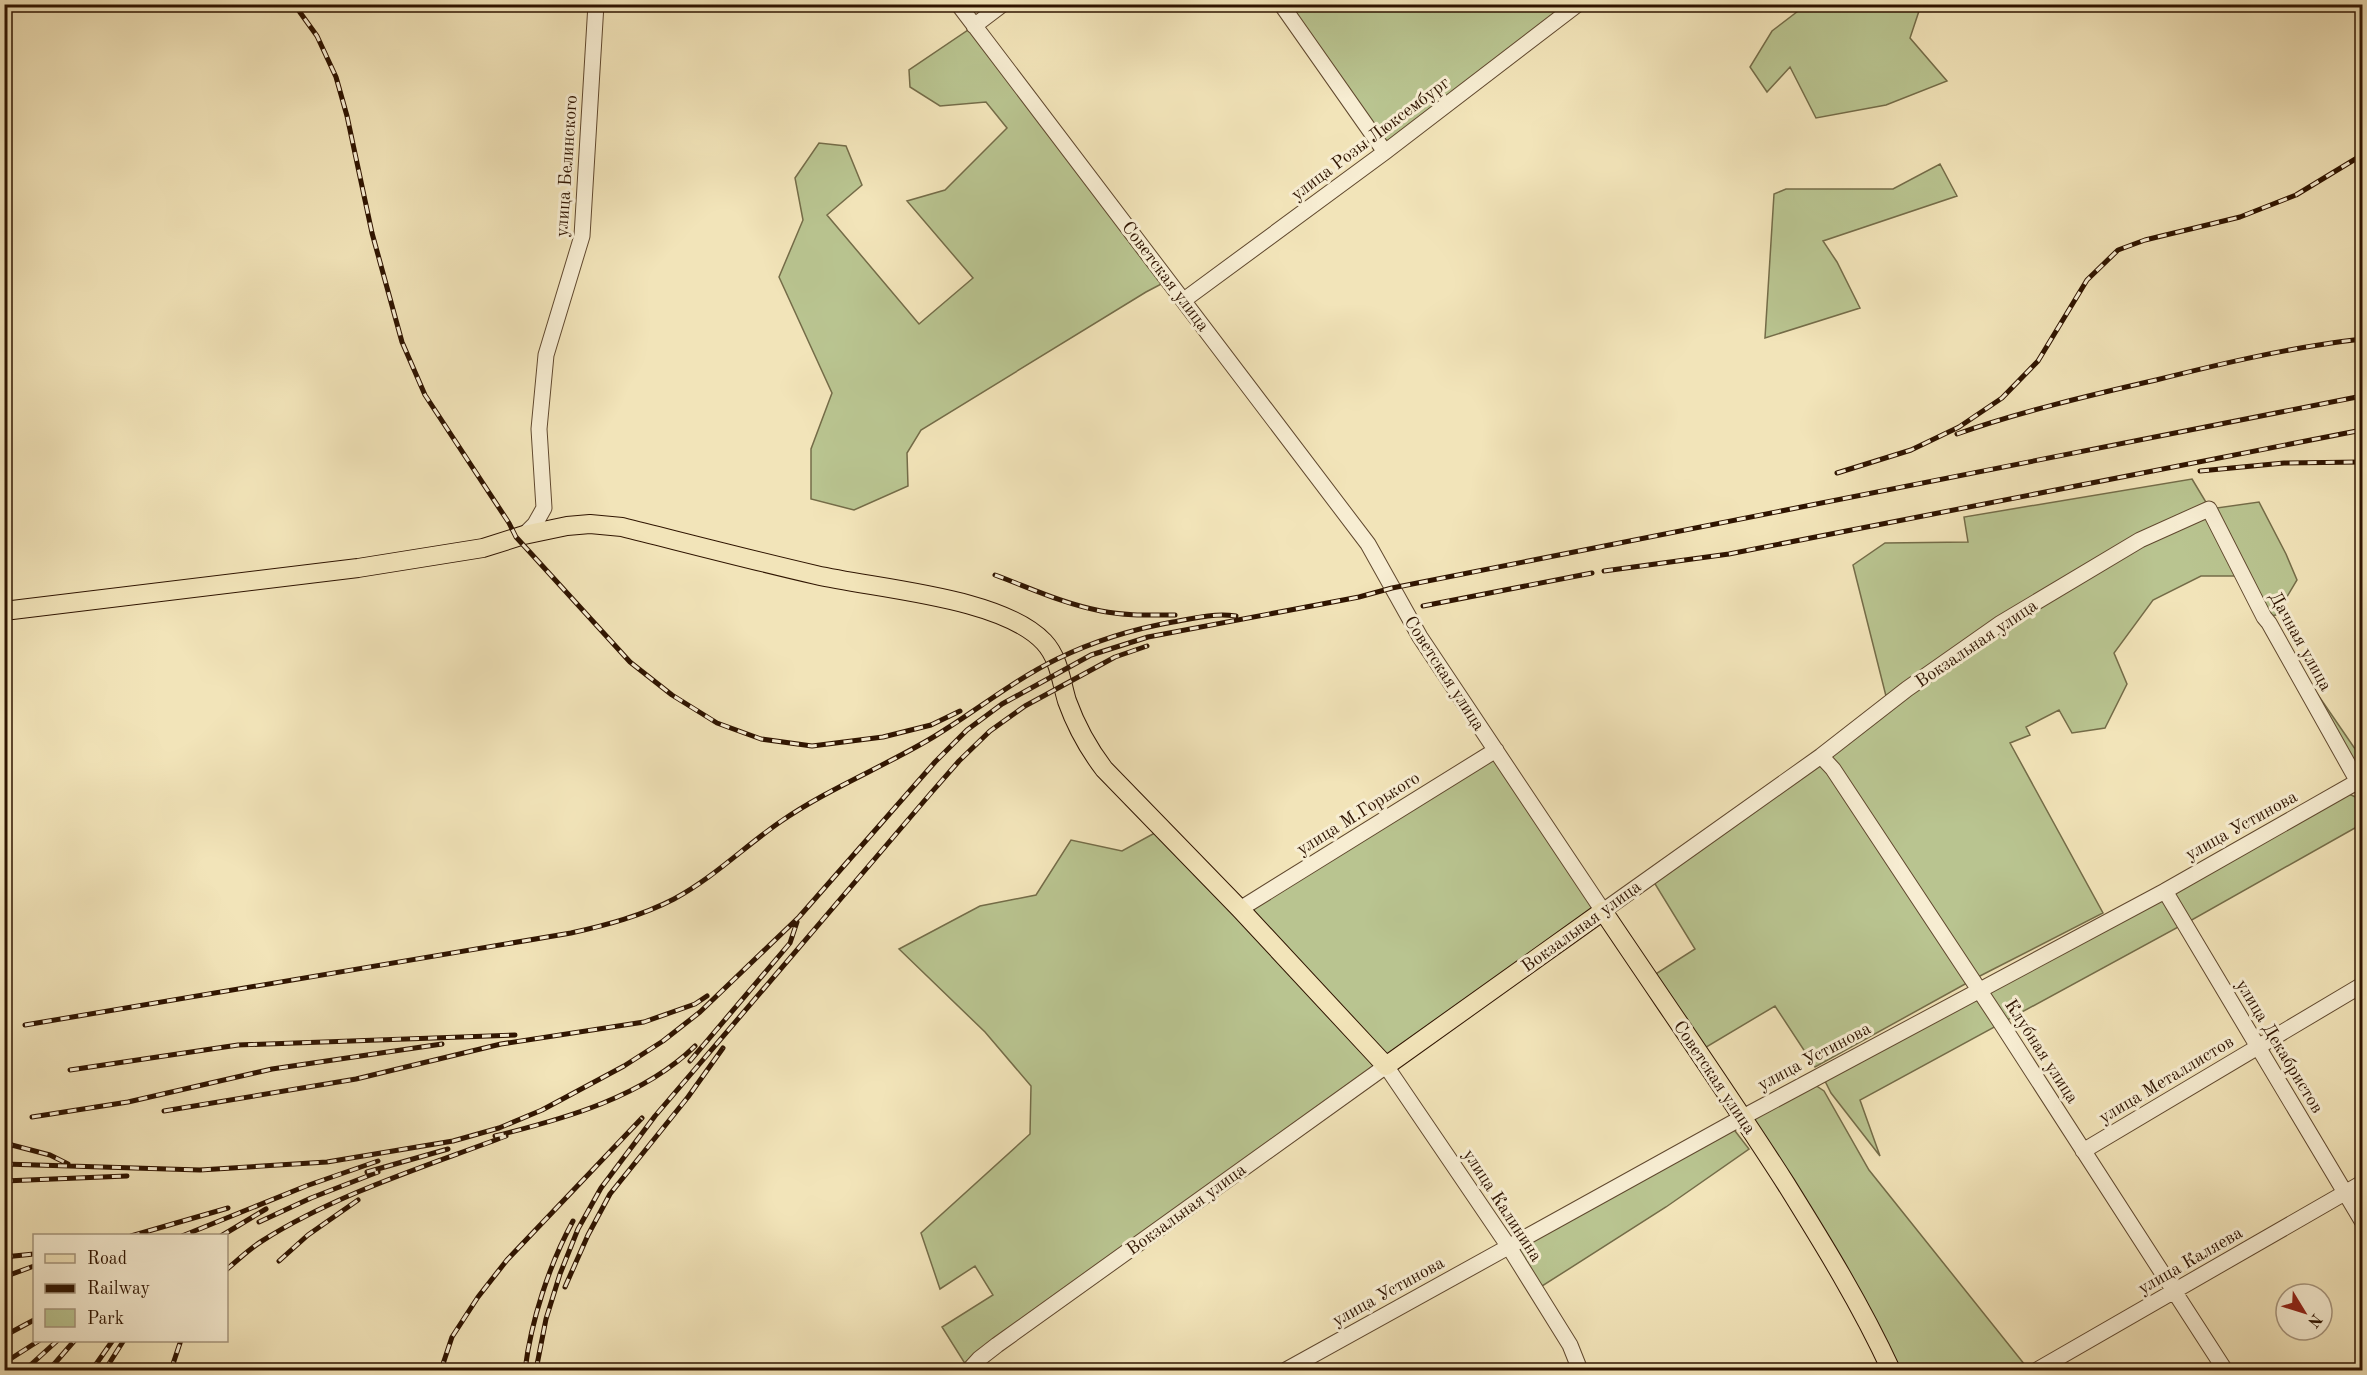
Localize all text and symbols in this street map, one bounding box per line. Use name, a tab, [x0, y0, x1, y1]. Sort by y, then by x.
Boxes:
street label: улица Розы Люксембург	[1288, 73, 1453, 204]
street label: улица Белинского	[553, 94, 581, 238]
street label: Советская улица	[1118, 218, 1212, 335]
street label: Дачная улица	[2265, 589, 2335, 694]
street label: Вокзальная улица	[1912, 596, 2041, 691]
street label: Советская улица	[1400, 613, 1488, 734]
street label: улица М.Горького	[1294, 769, 1423, 859]
street label: улица Устинова	[2182, 788, 2301, 864]
street label: Вокзальная улица	[1519, 877, 1645, 976]
street label: улица Декабристов	[2232, 977, 2326, 1116]
street label: Клубная улица	[2001, 996, 2081, 1107]
street label: Советская улица	[1670, 1018, 1759, 1138]
street label: улица Устинова	[1755, 1020, 1874, 1094]
street label: улица Металлистов	[2096, 1033, 2237, 1127]
street label: улица Калинина	[1459, 1146, 1545, 1265]
street label: Вокзальная улица	[1124, 1160, 1250, 1259]
street label: улица Каляева	[2135, 1224, 2246, 1298]
legend	[33, 1234, 228, 1342]
text: Road	[87, 1250, 127, 1268]
street label: улица Устинова	[1329, 1254, 1448, 1330]
text: Railway	[87, 1280, 150, 1298]
north arrow	[2274, 1282, 2334, 1342]
text: Park	[87, 1310, 124, 1328]
text: N	[2304, 1310, 2324, 1330]

